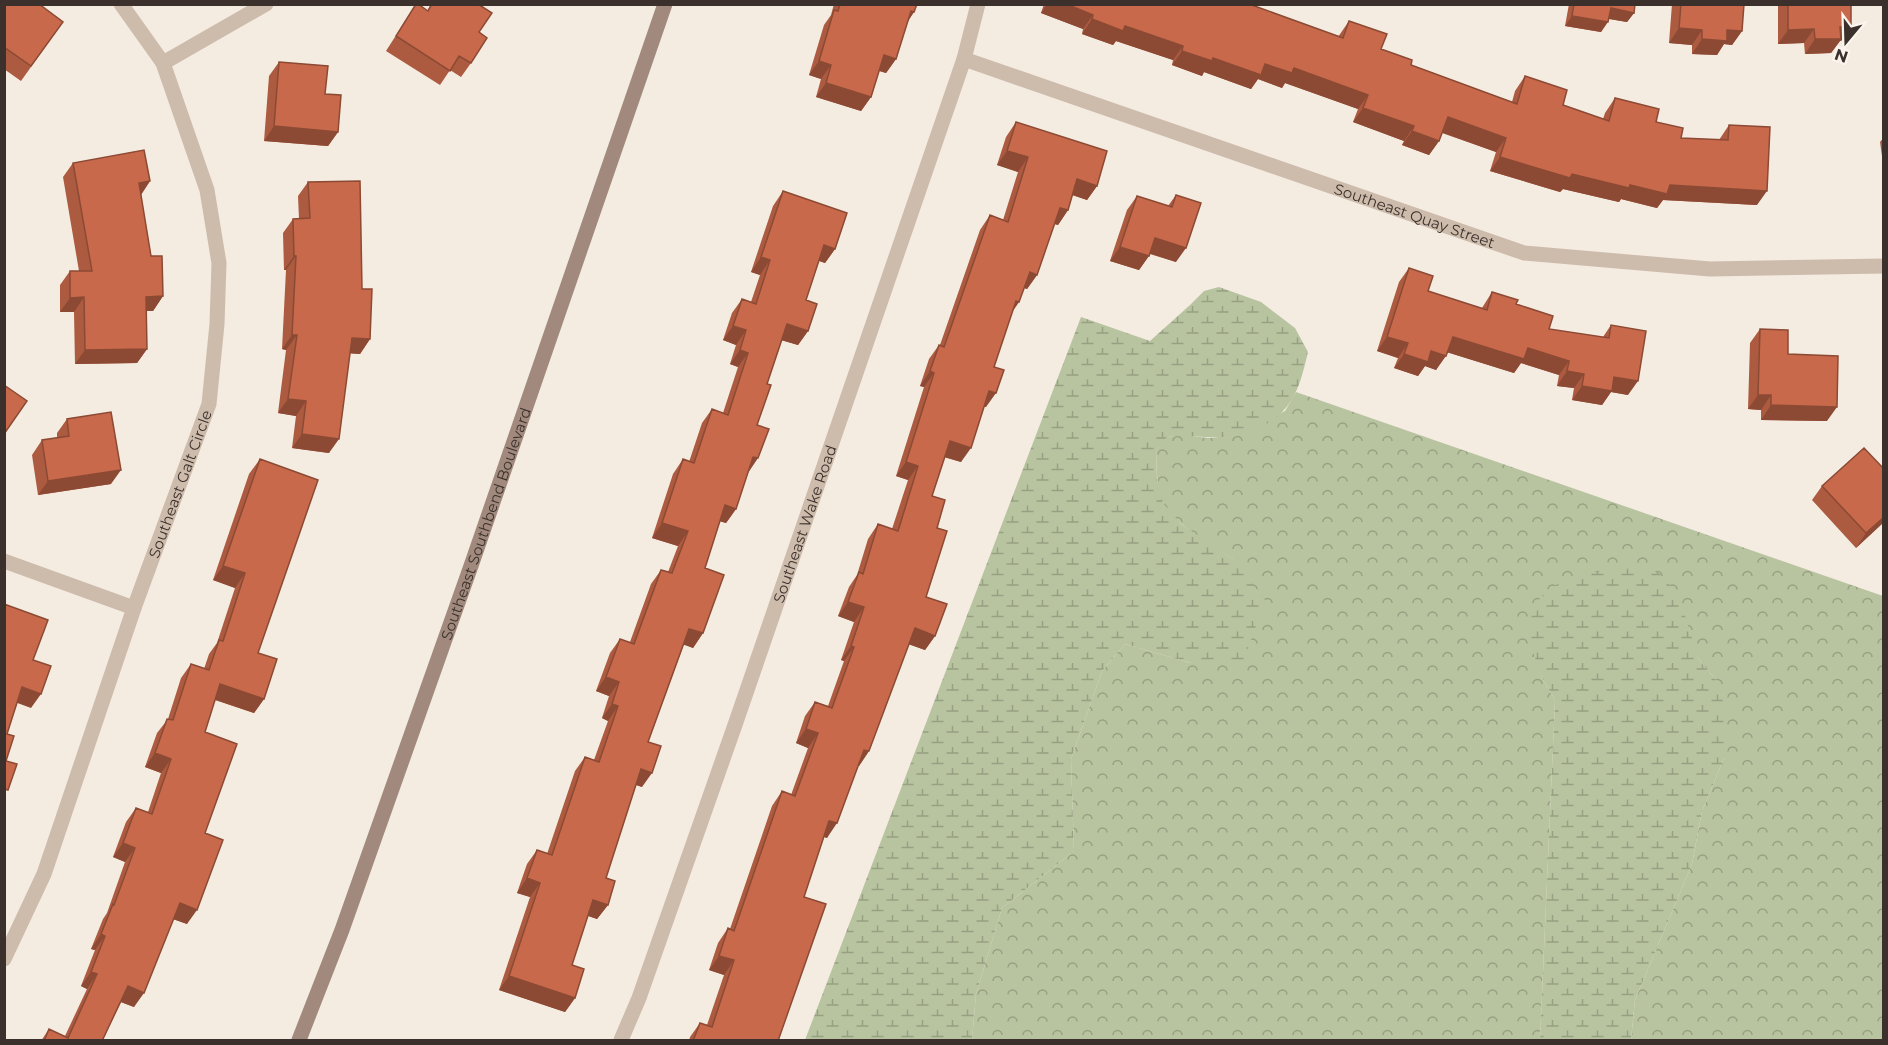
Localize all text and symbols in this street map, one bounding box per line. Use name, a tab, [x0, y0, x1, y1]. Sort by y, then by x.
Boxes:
north arrow	[1816, 12, 1876, 72]
text: N	[1832, 45, 1850, 67]
street label: Southeast Quay Street	[1332, 179, 1498, 252]
street label: Southeast Southbend Boulevard	[436, 405, 535, 642]
street label: Southeast Galt Circle	[144, 407, 216, 561]
street label: Southeast Wake Road	[768, 442, 840, 605]

